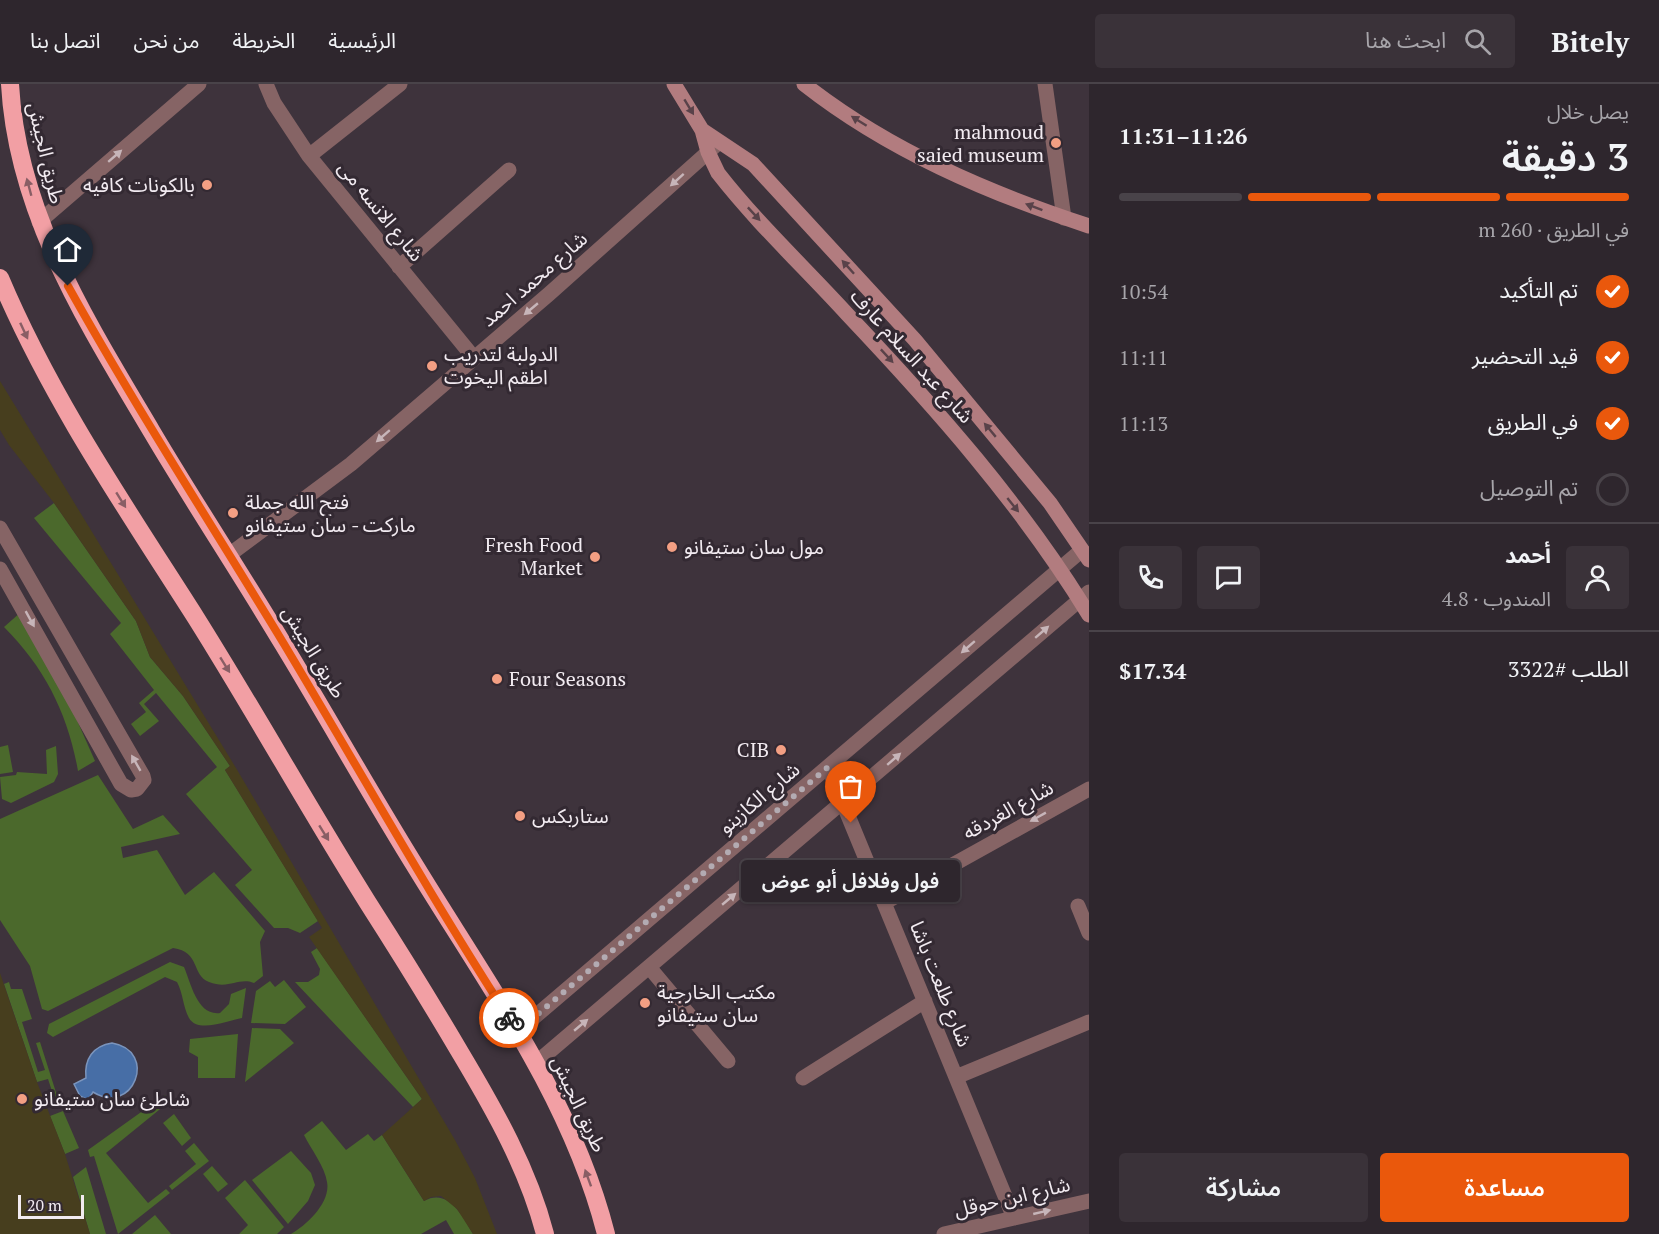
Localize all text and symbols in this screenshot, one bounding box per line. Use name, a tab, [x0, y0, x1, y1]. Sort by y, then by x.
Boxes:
search box	[1095, 14, 1515, 68]
text: Bitely	[1551, 23, 1629, 60]
text: ابحث هنا	[1365, 25, 1446, 54]
icon: search	[1461, 25, 1494, 58]
text: اتصل بنا	[30, 26, 101, 54]
text: من نحن	[134, 26, 199, 54]
text: الخريطة	[232, 26, 295, 54]
text: الرئيسية	[328, 26, 396, 54]
text: يصل خلال	[1547, 98, 1629, 125]
street label: طريق الجيش	[22, 99, 71, 206]
one-way arrow	[683, 99, 694, 115]
one-way arrow	[851, 116, 867, 127]
place label: mahmoud saied museum	[917, 118, 1044, 168]
text: 11:26–11:31	[1119, 121, 1247, 150]
text: 3 دقيقة	[1502, 130, 1629, 182]
marker: mahmoud saied museum	[1049, 136, 1063, 150]
one-way arrow	[107, 150, 122, 163]
street label: شارع الانسه مى	[331, 155, 430, 268]
place label: بالكونات كافيه	[83, 171, 195, 198]
one-way arrow	[670, 173, 685, 186]
one-way arrow	[24, 178, 34, 196]
marker: بالكونات كافيه	[200, 178, 214, 192]
one-way arrow	[1025, 202, 1043, 211]
one-way arrow	[747, 206, 761, 221]
text: في الطريق · 260 m	[1478, 216, 1629, 243]
pin	[42, 224, 93, 286]
street label: شارع محمد احمد	[475, 225, 594, 334]
icon: home	[51, 233, 84, 266]
one-way arrow	[842, 260, 855, 275]
text: تم التأكيد	[1499, 275, 1578, 304]
icon: check	[1596, 275, 1629, 308]
text: 10:54	[1119, 278, 1168, 305]
street label: شارع عبد السلام عارف	[843, 283, 980, 430]
one-way arrow	[523, 303, 539, 316]
one-way arrow	[19, 323, 28, 340]
place label: الدولبة لتدريب اطقم اليخوت	[444, 340, 558, 392]
text: قيد التحضير	[1472, 341, 1578, 370]
icon: check	[1596, 341, 1629, 374]
text: 11:11	[1119, 344, 1168, 371]
one-way arrow	[880, 349, 894, 364]
marker: الدولبة لتدريب اطقم اليخوت	[425, 359, 439, 373]
text: في الطريق	[1488, 407, 1578, 436]
icon: check	[1596, 407, 1629, 440]
text: 11:13	[1119, 410, 1168, 437]
one-way arrow	[984, 422, 997, 438]
one-way arrow	[376, 429, 391, 442]
text: تم التوصيل	[1480, 473, 1578, 502]
place label: فتح الله جملة ماركت - سان ستيفانو	[245, 488, 416, 538]
one-way arrow	[116, 492, 127, 508]
one-way arrow	[1006, 497, 1019, 512]
marker: فتح الله جملة ماركت - سان ستيفانو	[226, 506, 240, 520]
place label: Fresh Food Market	[485, 531, 584, 581]
place label: مول سان ستيفانو	[684, 533, 824, 560]
marker: مول سان ستيفانو	[665, 540, 679, 554]
text: أحمد	[1505, 540, 1551, 569]
button: phone	[1119, 546, 1182, 609]
button: chat	[1197, 546, 1260, 609]
button: person	[1566, 546, 1629, 609]
marker: Fresh Food Market	[588, 550, 602, 564]
text: المندوب · 4.8	[1442, 585, 1551, 612]
street label: طريق الجيش	[276, 600, 353, 703]
one-way arrow	[25, 611, 35, 628]
one-way arrow	[1034, 626, 1050, 639]
one-way arrow	[960, 641, 976, 654]
text: الطلب #3322	[1508, 654, 1629, 683]
text: $17.34	[1119, 656, 1187, 685]
one-way arrow	[220, 657, 231, 673]
place label: Four Seasons	[509, 665, 626, 692]
marker: Four Seasons	[490, 672, 504, 686]
place label: CIB	[737, 736, 769, 763]
marker: CIB	[774, 743, 788, 757]
one-way arrow	[886, 753, 901, 766]
one-way arrow	[131, 754, 141, 771]
street label: شارع الكازينو	[712, 756, 806, 841]
pin	[825, 761, 876, 823]
icon: bag	[834, 770, 867, 803]
street label: شارع الغردقه	[958, 774, 1059, 847]
place label: ستاربكس	[532, 802, 609, 829]
marker: ستاربكس	[513, 809, 527, 823]
one-way arrow	[1030, 812, 1046, 823]
one-way arrow	[318, 825, 329, 841]
callout: فول وفلافل أبو عوض	[742, 859, 960, 901]
text: فول وفلافل أبو عوض	[762, 867, 939, 894]
one-way arrow	[721, 893, 736, 906]
street label: شارع طلعت باشا	[902, 917, 979, 1051]
place label: مكتب الخارجية سان ستيفانو	[657, 978, 776, 1028]
courier	[479, 988, 539, 1048]
marker: مكتب الخارجية سان ستيفانو	[638, 996, 652, 1010]
icon: bike	[493, 1002, 526, 1035]
one-way arrow	[573, 1019, 589, 1032]
street label: طريق الجيش	[545, 1051, 614, 1156]
place label: شاطئ سان ستيفانو	[34, 1085, 190, 1112]
marker: شاطئ سان ستيفانو	[15, 1092, 29, 1106]
button: مشاركة	[1119, 1153, 1368, 1222]
button: مساعدة	[1380, 1153, 1629, 1222]
one-way arrow	[582, 1169, 592, 1187]
street label: شارع ابن حوقل	[951, 1170, 1073, 1225]
scale bar	[18, 1192, 84, 1220]
text: 20 m	[27, 1194, 62, 1216]
one-way arrow	[1033, 1207, 1052, 1216]

